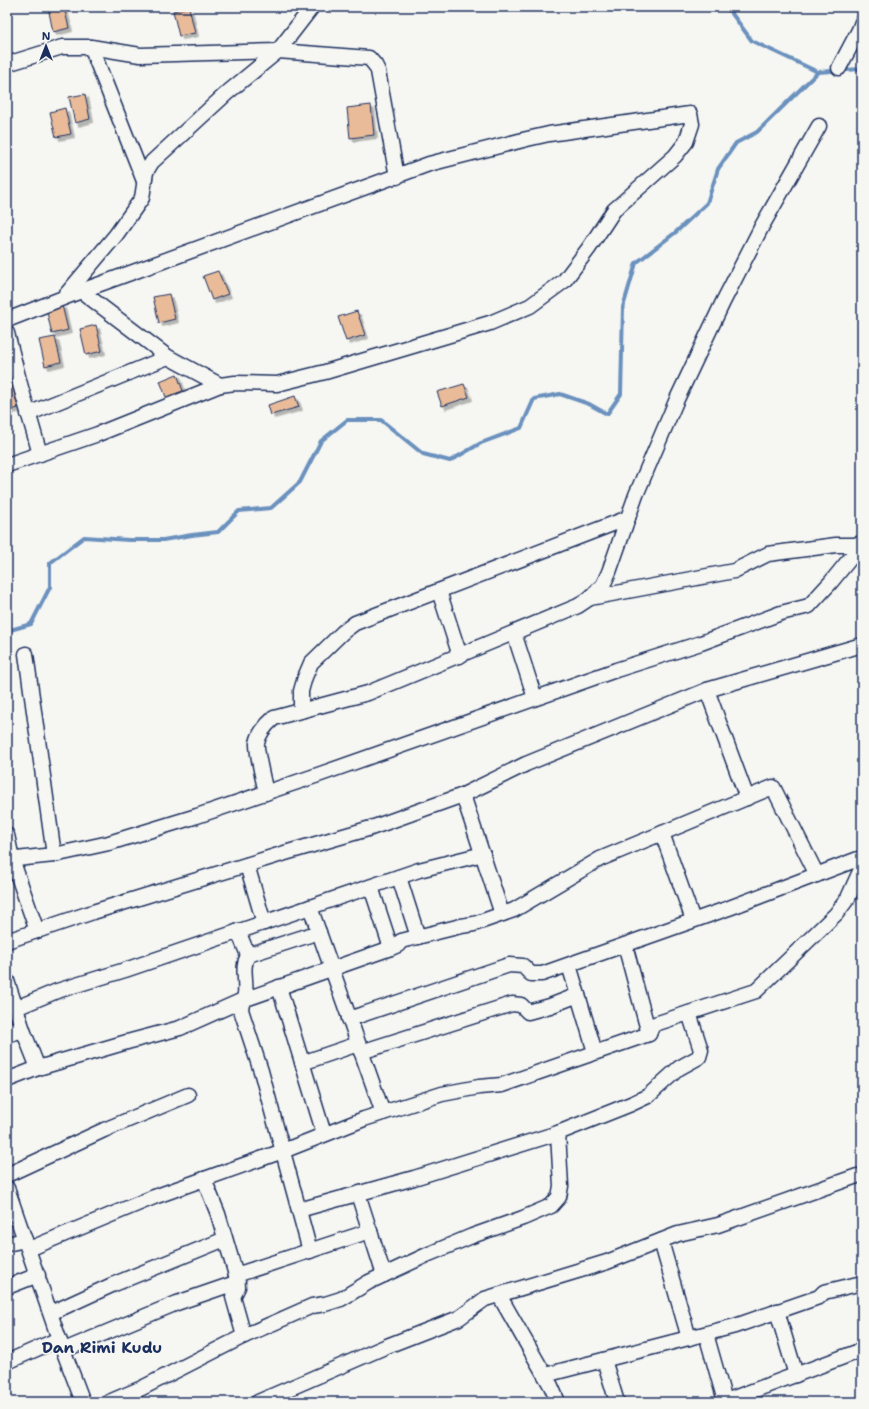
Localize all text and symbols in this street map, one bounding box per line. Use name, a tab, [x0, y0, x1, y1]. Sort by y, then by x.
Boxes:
north arrow	[26, 26, 66, 66]
text: N	[42, 29, 51, 44]
district label: Dan Rimi Kudu	[42, 1337, 162, 1358]

